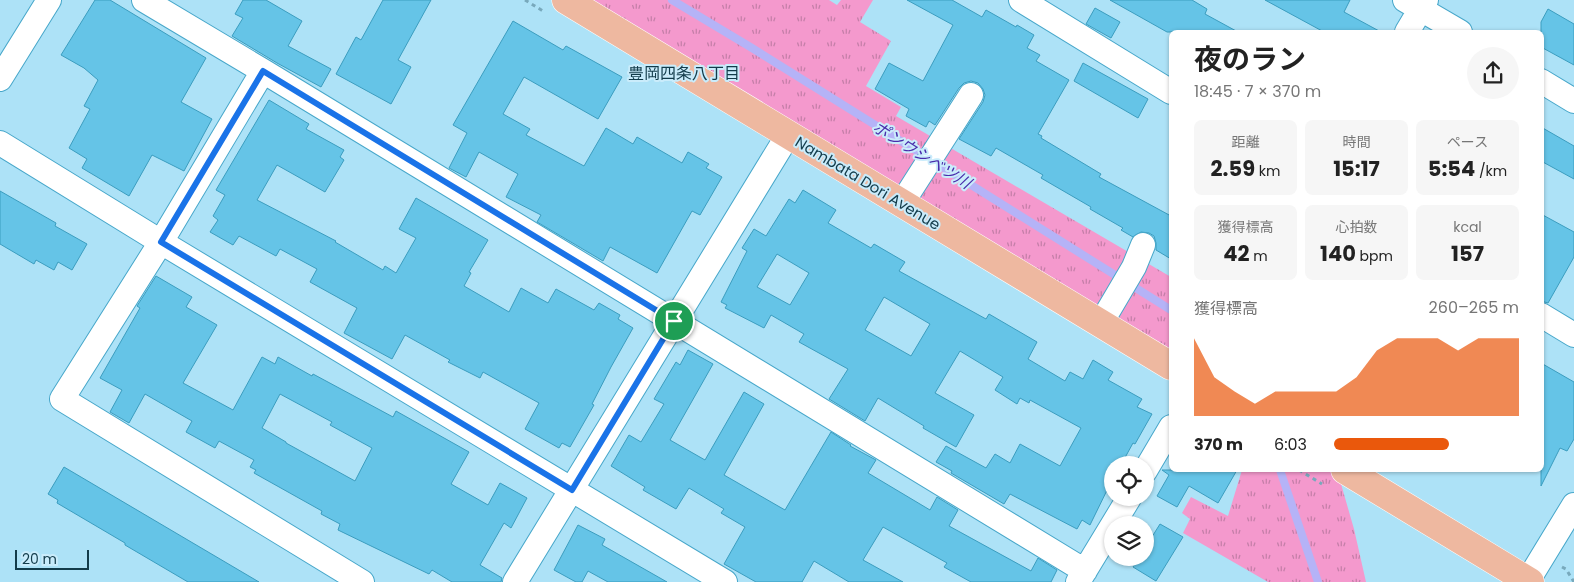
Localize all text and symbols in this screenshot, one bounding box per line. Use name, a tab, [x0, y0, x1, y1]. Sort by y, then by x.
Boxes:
text: 夜のラン	[1194, 40, 1306, 79]
button: share	[1467, 47, 1519, 99]
district label: 豊岡四条八丁目	[628, 62, 740, 85]
text: 18:45 · 7 × 370 m	[1194, 80, 1321, 103]
water label: ポンウシベツ川	[868, 116, 977, 195]
street label: Nambata Dori Avenue	[792, 131, 944, 235]
text: 距離	[1232, 132, 1260, 152]
text: 時間	[1343, 132, 1371, 152]
text: ペース	[1447, 132, 1488, 152]
text: 2.59	[1211, 154, 1255, 183]
text: 15:17	[1333, 154, 1380, 183]
text: 5:54	[1428, 154, 1475, 183]
text: km	[1255, 161, 1280, 181]
text: /km	[1475, 161, 1507, 181]
text: 獲得標高	[1218, 217, 1274, 237]
text: 心拍数	[1336, 217, 1378, 237]
text: kcal	[1453, 217, 1482, 237]
text: 42	[1223, 239, 1250, 268]
text: 140	[1320, 239, 1356, 268]
text: 157	[1451, 239, 1484, 268]
text: m	[1250, 246, 1268, 266]
text: bpm	[1356, 246, 1393, 266]
text: 260–265 m	[1429, 296, 1519, 319]
text: 獲得標高	[1194, 297, 1258, 320]
pin	[653, 300, 695, 342]
icon: arrive	[660, 307, 688, 335]
text: 370 m	[1194, 433, 1243, 456]
text: 6:03	[1274, 433, 1307, 456]
map controls	[1104, 456, 1154, 566]
button: locate	[1104, 456, 1154, 506]
button: layers	[1104, 516, 1154, 566]
scale bar	[15, 547, 89, 570]
text: 20 m	[22, 549, 57, 569]

